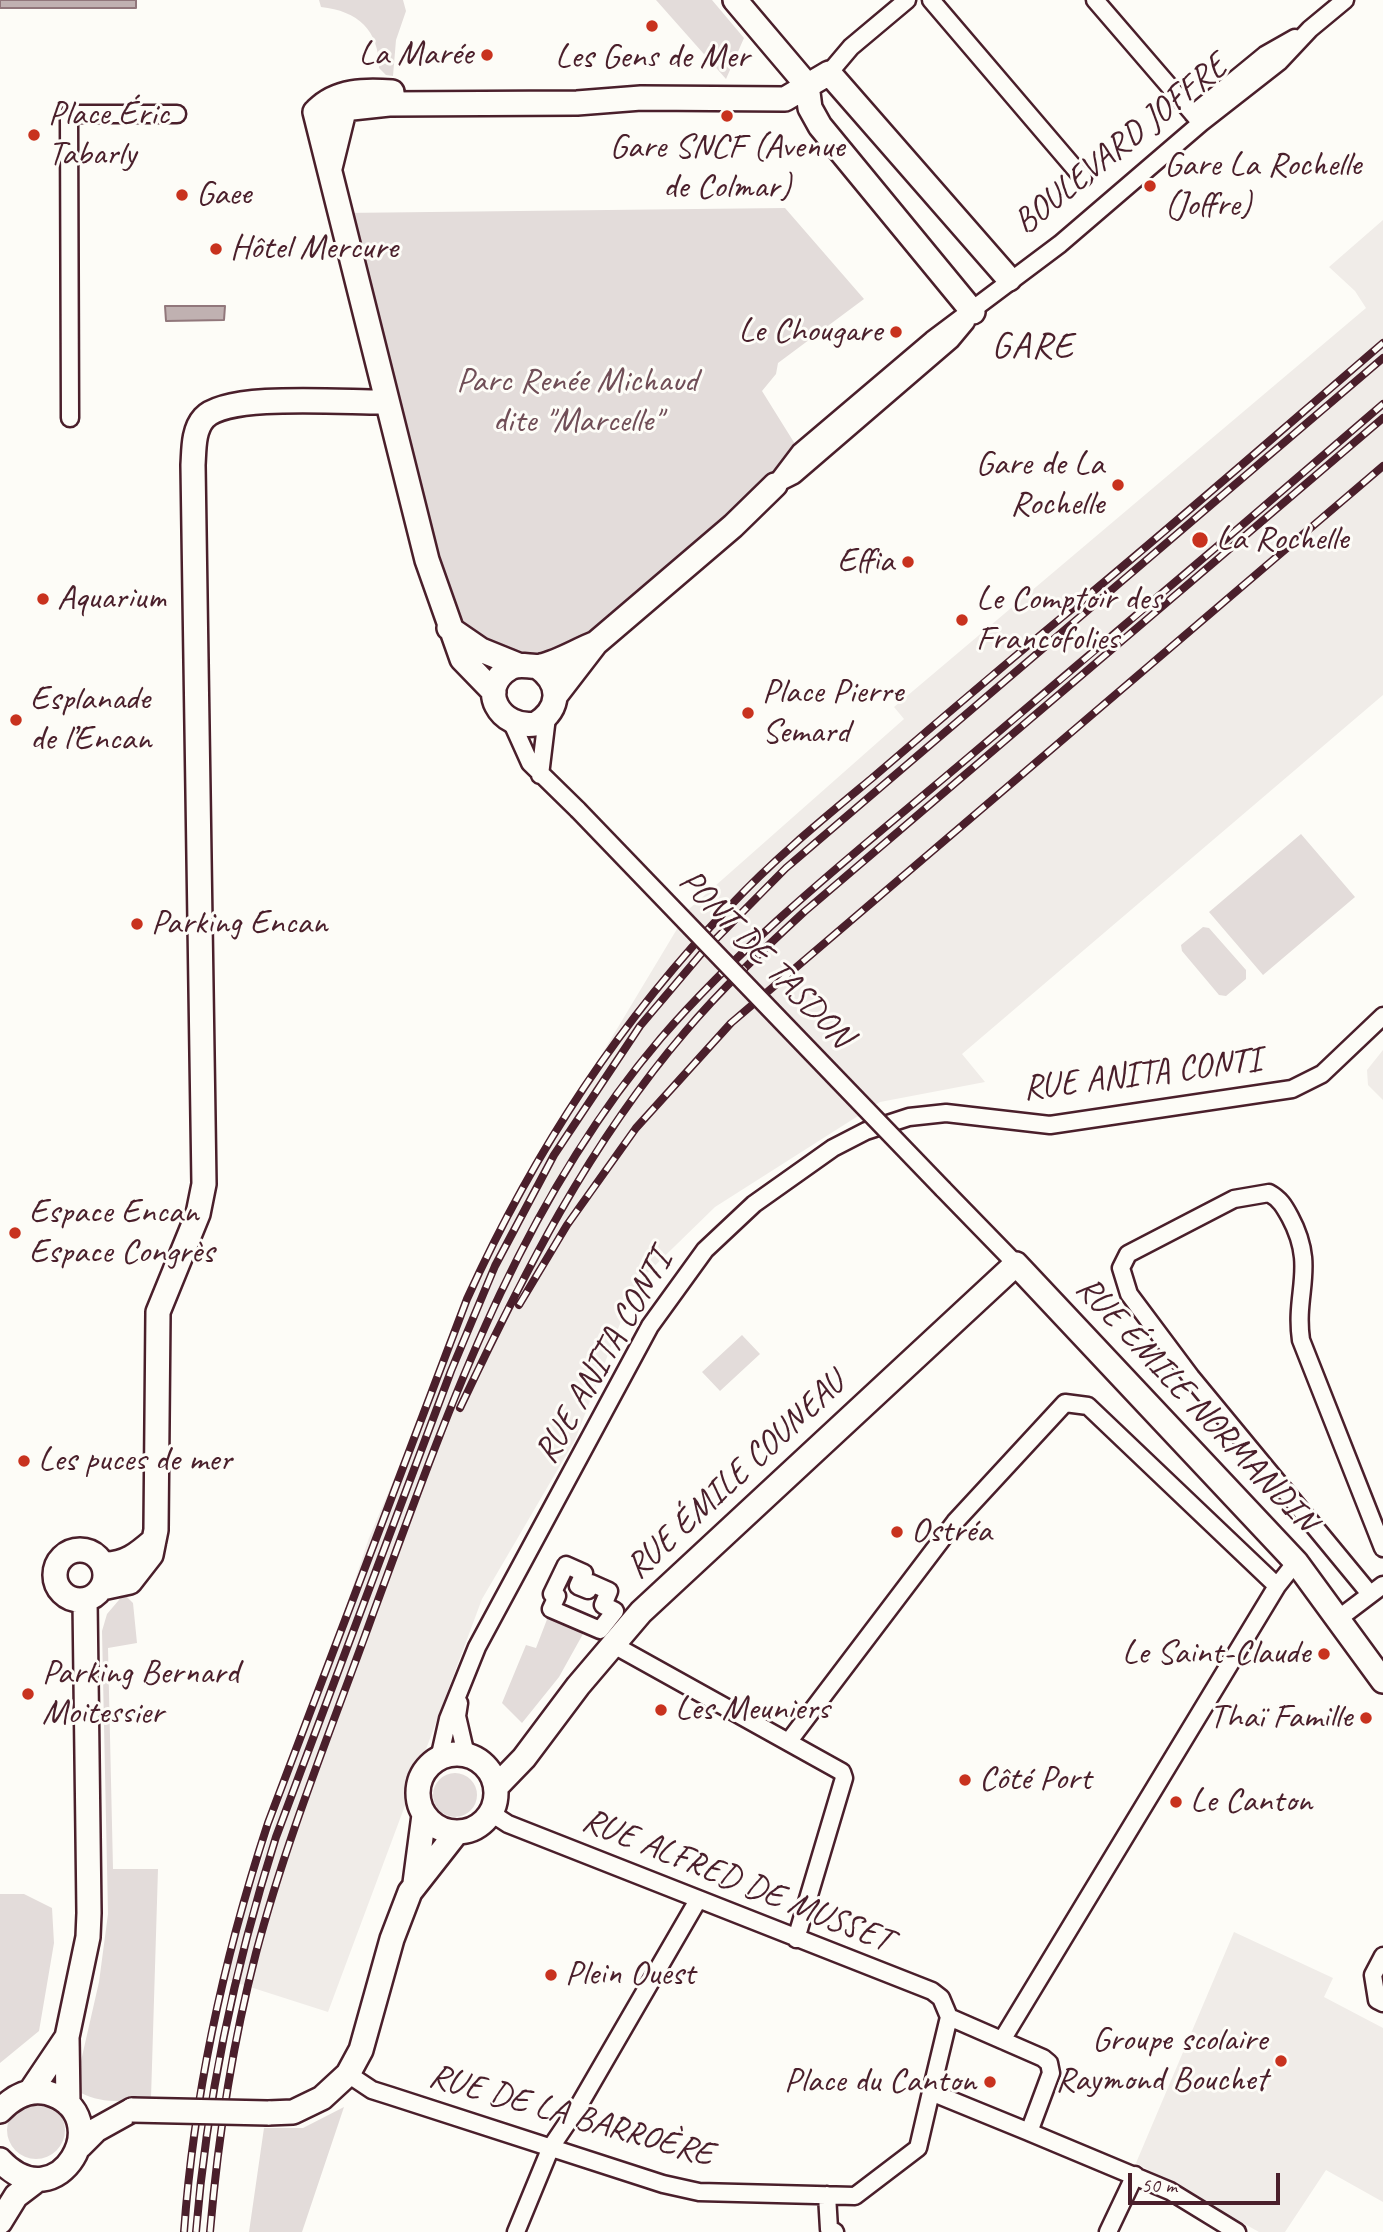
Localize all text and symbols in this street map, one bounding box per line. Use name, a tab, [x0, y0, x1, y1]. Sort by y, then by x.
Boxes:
marker: Les Gens de Mer	[644, 18, 660, 34]
place label: La Marée	[358, 34, 473, 76]
place label: Les Gens de Mer	[555, 37, 749, 79]
street label: BOULEVARD JOFFRE	[1006, 46, 1236, 244]
marker: La Marée	[479, 47, 495, 63]
place label: Place Éric Tabarly	[48, 94, 169, 176]
marker: Gare SNCF (Avenue de Colmar)	[719, 108, 735, 124]
marker: Place Éric Tabarly	[26, 127, 42, 143]
place label: Gare SNCF (Avenue de Colmar)	[610, 127, 844, 209]
place label: Gare La Rochelle (Joffre)	[1164, 145, 1361, 227]
place label: Gaee	[196, 174, 251, 216]
marker: Gare La Rochelle (Joffre)	[1142, 178, 1158, 194]
marker: Gaee	[174, 187, 190, 203]
place label: Hôtel Mercure	[230, 228, 398, 270]
marker: Hôtel Mercure	[208, 241, 224, 257]
place label: Le Chougare	[738, 311, 882, 353]
marker: Le Chougare	[888, 324, 904, 340]
district label: GARE	[992, 325, 1074, 369]
park label: Parc Renée Michaud dite "Marcelle"	[456, 361, 698, 443]
place label: Gare de La Rochelle	[975, 444, 1104, 526]
marker: Gare de La Rochelle	[1110, 477, 1126, 493]
place label: La Rochelle	[1216, 519, 1348, 561]
marker: La Rochelle	[1190, 530, 1210, 550]
place label: Effia	[837, 541, 894, 583]
marker: Effia	[900, 554, 916, 570]
place label: Aquarium	[57, 578, 166, 620]
place label: Le Comptoir des Francofolies	[976, 579, 1161, 661]
marker: Aquarium	[35, 591, 51, 607]
marker: Le Comptoir des Francofolies	[954, 612, 970, 628]
place label: Place Pierre Semard	[762, 672, 903, 754]
place label: Esplanade de l’Encan	[30, 679, 151, 761]
marker: Place Pierre Semard	[740, 705, 756, 721]
marker: Esplanade de l’Encan	[8, 712, 24, 728]
street label: PONT DE TASDON	[669, 861, 861, 1057]
place label: Parking Encan	[151, 903, 327, 945]
marker: Parking Encan	[129, 916, 145, 932]
street label: RUE ANITA CONTI	[1021, 1040, 1263, 1110]
place label: Espace Encan Espace Congrès	[29, 1192, 214, 1274]
marker: Espace Encan Espace Congrès	[7, 1225, 23, 1241]
street label: RUE ANITA CONTI	[526, 1243, 682, 1471]
street label: RUE ÉMILE NORMANDIN	[1066, 1268, 1326, 1542]
street label: RUE ÉMILE COUNEAU	[618, 1364, 854, 1588]
place label: Les puces de mer	[38, 1440, 232, 1482]
marker: Les puces de mer	[16, 1453, 32, 1469]
place label: Ostréa	[911, 1511, 991, 1553]
marker: Ostréa	[889, 1524, 905, 1540]
place label: Le Saint-Claude	[1122, 1633, 1310, 1675]
marker: Le Saint-Claude	[1316, 1646, 1332, 1662]
place label: Parking Bernard Moitessier	[42, 1653, 239, 1735]
marker: Parking Bernard Moitessier	[20, 1686, 36, 1702]
place label: Les Meuniers	[675, 1689, 829, 1731]
place label: Thaï Famille	[1209, 1697, 1352, 1739]
marker: Les Meuniers	[653, 1702, 669, 1718]
marker: Thaï Famille	[1358, 1710, 1374, 1726]
place label: Côté Port	[979, 1759, 1091, 1801]
marker: Côté Port	[957, 1772, 973, 1788]
place label: Le Canton	[1190, 1781, 1312, 1823]
marker: Le Canton	[1168, 1794, 1184, 1810]
street label: RUE ALFRED DE MUSSET	[576, 1800, 898, 1962]
place label: Plein Ouest	[565, 1954, 695, 1996]
marker: Plein Ouest	[543, 1967, 559, 1983]
place label: Groupe scolaire Raymond Bouchet	[1055, 2020, 1267, 2102]
marker: Groupe scolaire Raymond Bouchet	[1273, 2053, 1289, 2069]
street label: RUE DE LA BARROÈRE	[424, 2055, 718, 2177]
place label: Place du Canton	[784, 2061, 976, 2103]
marker: Place du Canton	[982, 2074, 998, 2090]
scale bar	[1131, 2158, 1283, 2202]
text: 50 m	[1141, 2172, 1177, 2198]

